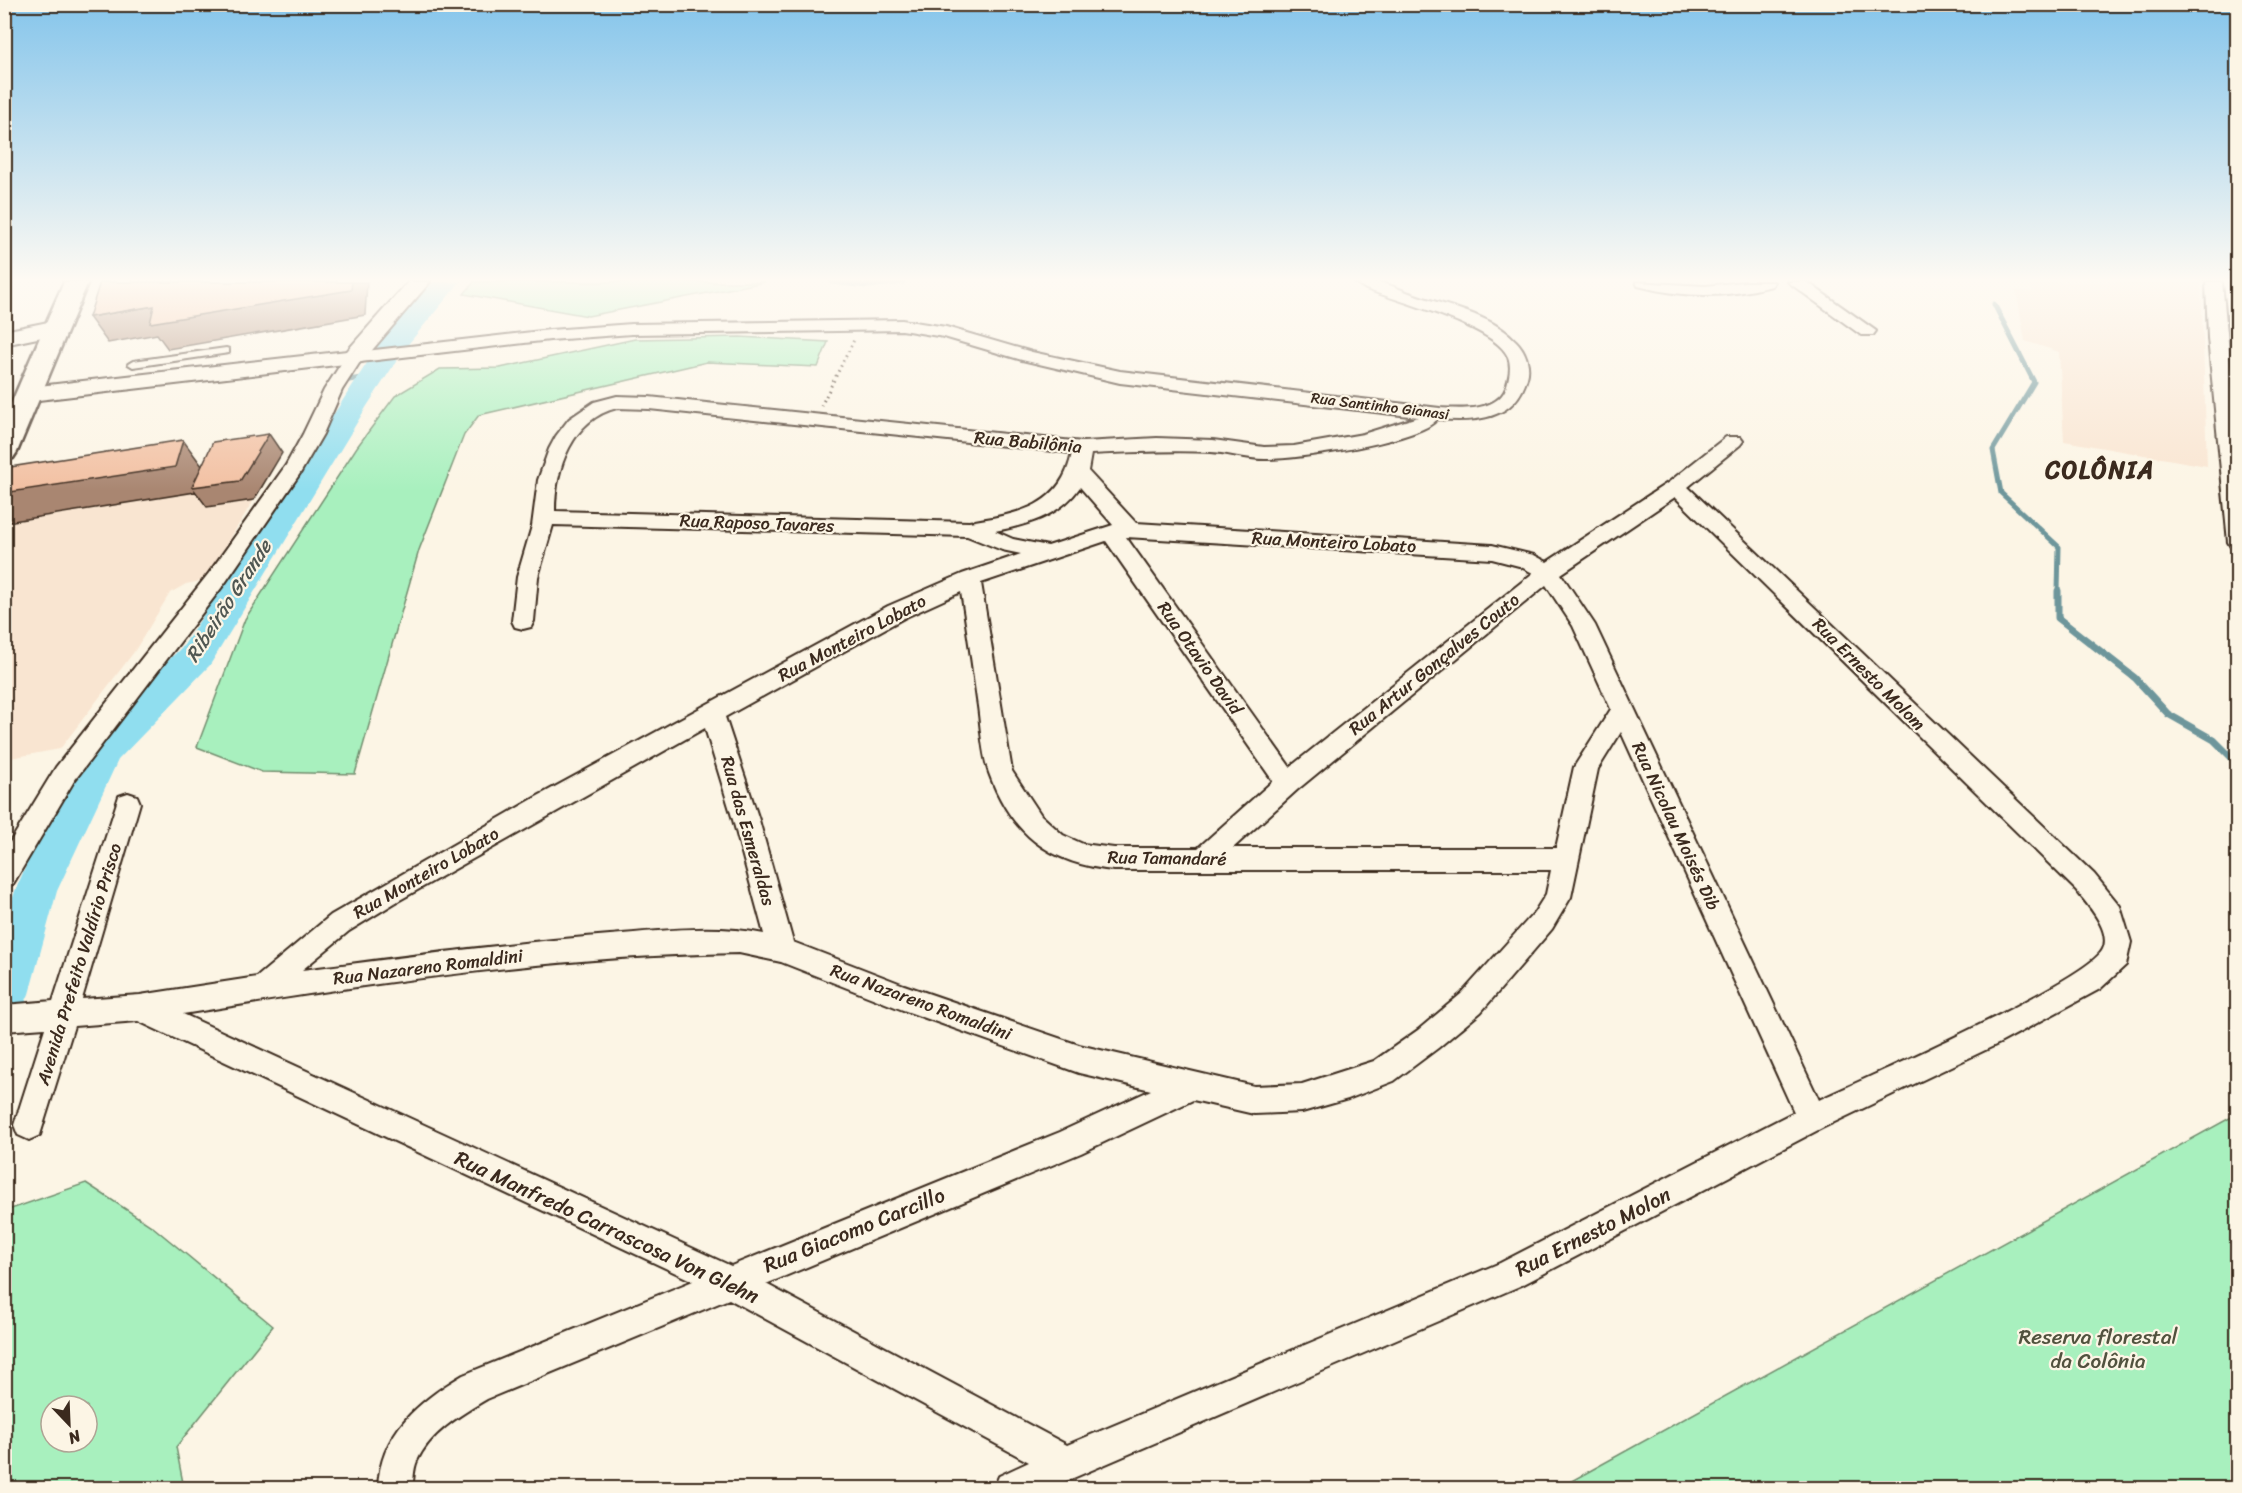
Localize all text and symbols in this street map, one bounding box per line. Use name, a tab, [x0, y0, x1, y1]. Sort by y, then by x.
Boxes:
street label: Rua Santinho Gianasi	[1310, 385, 1451, 427]
street label: Rua Babilônia	[973, 421, 1083, 463]
district label: COLÔNIA	[2044, 449, 2155, 491]
street label: Rua Raposo Tavares	[679, 504, 836, 542]
street label: Rua Monteiro Lobato	[1251, 522, 1417, 562]
water label: Ribeirão Grande	[176, 531, 282, 669]
street label: Rua Artur Gonçalves Couto	[1341, 584, 1527, 743]
street label: Rua Monteiro Lobato	[772, 585, 932, 691]
street label: Rua Otavio David	[1149, 594, 1252, 723]
street label: Rua Ernesto Molom	[1804, 609, 1934, 739]
street label: Rua Nicolau Moisés Dib	[1623, 736, 1729, 916]
street label: Rua das Esmeraldas	[711, 752, 785, 910]
street label: Rua Monteiro Lobato	[347, 818, 505, 928]
street label: Avenida Prefeito Valdírio Prisco	[27, 839, 131, 1090]
street label: Rua Tamandaré	[1107, 841, 1227, 875]
street label: Rua Nazareno Romaldini	[331, 939, 526, 995]
street label: Rua Nazareno Romaldini	[826, 954, 1017, 1050]
street label: Rua Manfredo Carrascosa Von Glehn	[448, 1139, 766, 1315]
street label: Rua Giacomo Carcillo	[757, 1176, 951, 1284]
street label: Rua Ernesto Molon	[1508, 1176, 1678, 1288]
park label: Reserva florestal da Colônia	[2018, 1318, 2179, 1380]
north arrow	[39, 1394, 99, 1454]
text: N	[63, 1421, 86, 1453]

